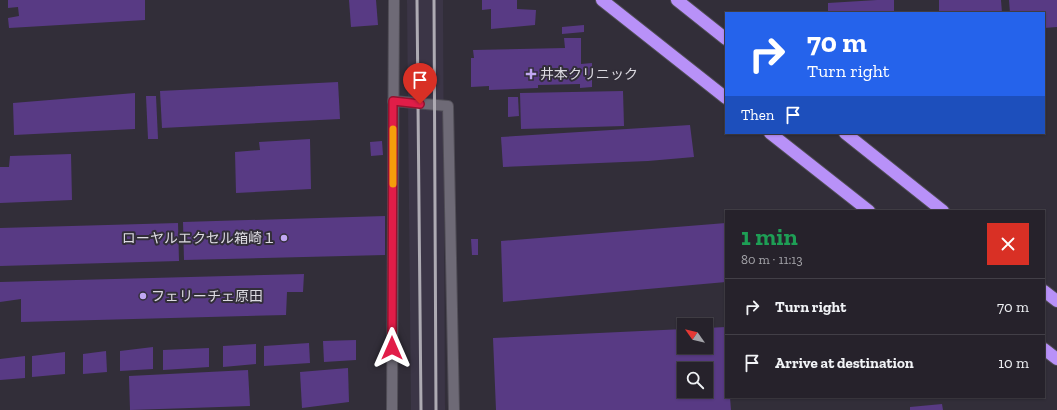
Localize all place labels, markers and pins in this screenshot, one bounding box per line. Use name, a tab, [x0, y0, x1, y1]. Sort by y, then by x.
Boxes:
pin	[403, 63, 437, 104]
place label: 井本クリニック	[540, 66, 638, 83]
marker: 井本クリニック	[525, 68, 537, 80]
place label: ローヤルエクセル箱崎１	[122, 230, 276, 247]
marker: ローヤルエクセル箱崎１	[279, 233, 289, 243]
place label: フェリーチェ原田	[151, 288, 263, 305]
marker: フェリーチェ原田	[138, 291, 148, 301]

